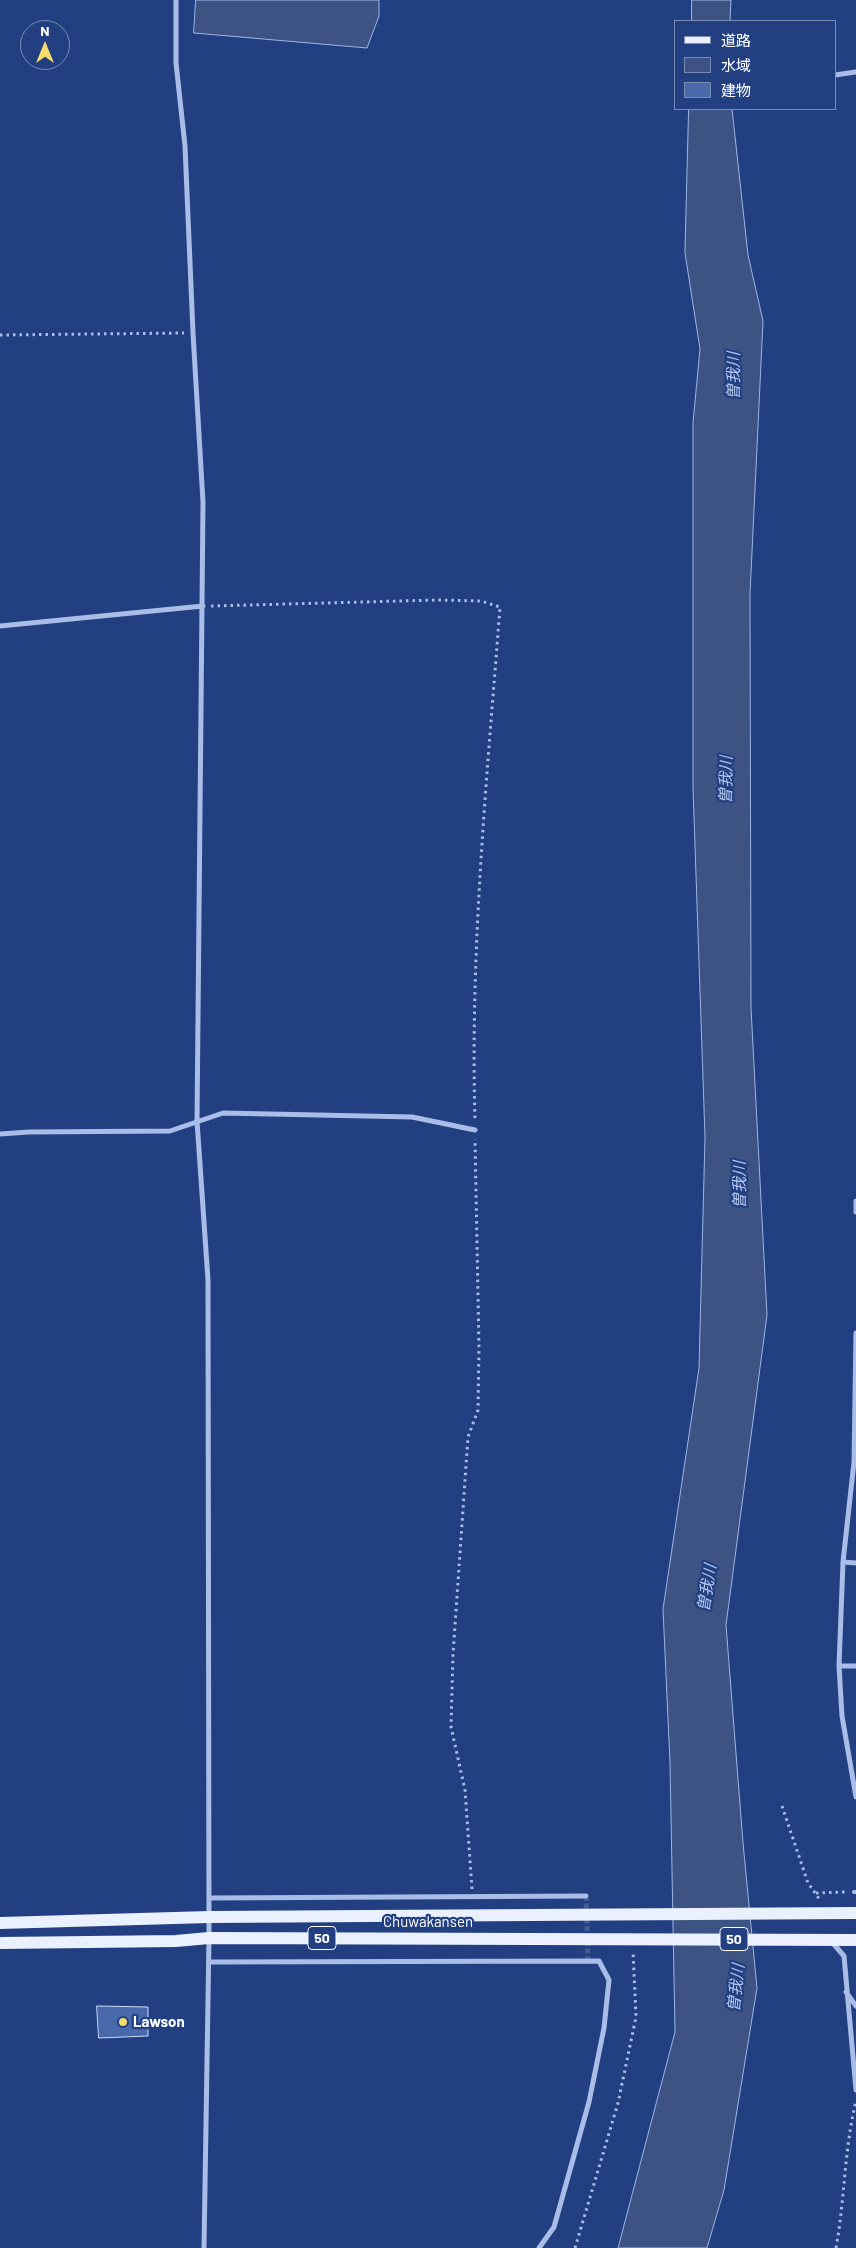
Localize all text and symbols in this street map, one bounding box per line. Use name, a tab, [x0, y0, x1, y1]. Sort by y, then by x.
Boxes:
north arrow	[20, 20, 70, 70]
legend	[674, 20, 836, 110]
text: N	[40, 22, 50, 39]
text: 道路	[721, 31, 751, 49]
text: 水域	[721, 56, 751, 74]
text: 建物	[721, 81, 751, 99]
water label: 曽我川	[724, 352, 744, 400]
water label: 曽我川	[716, 756, 736, 804]
water label: 曽我川	[730, 1161, 750, 1209]
water label: 曽我川	[694, 1563, 720, 1613]
street label: Chuwakansen	[383, 1913, 473, 1931]
road number: 50	[308, 1926, 336, 1950]
road number: 50	[720, 1928, 748, 1950]
water label: 曽我川	[724, 1963, 748, 2013]
place label: Lawson	[133, 2013, 185, 2031]
marker: Lawson	[117, 2016, 129, 2028]

